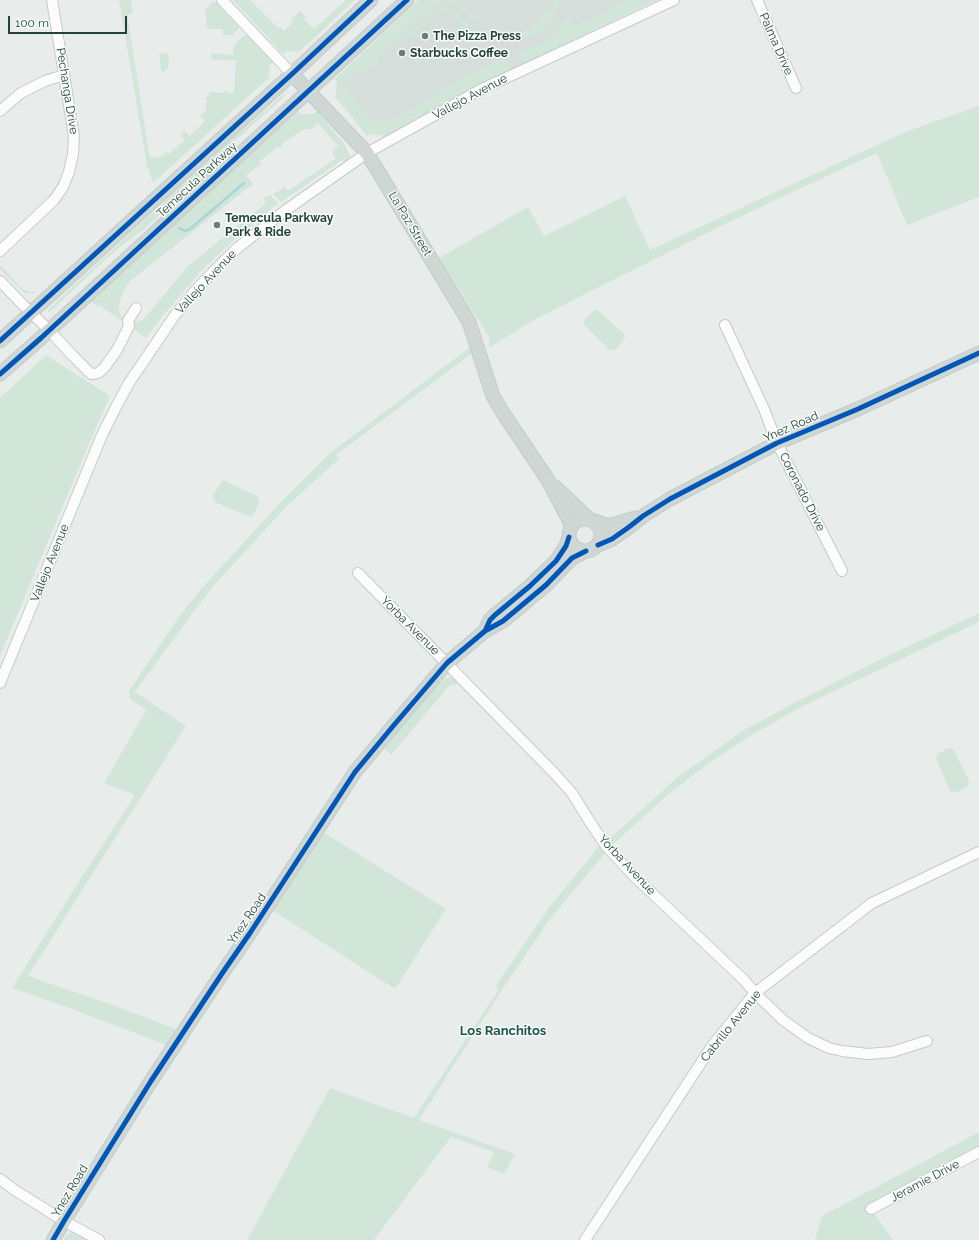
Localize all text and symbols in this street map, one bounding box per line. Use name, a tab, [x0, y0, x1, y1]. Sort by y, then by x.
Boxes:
scale bar	[10, 8, 129, 34]
street label: Palma Drive	[756, 11, 796, 77]
text: 100 m	[15, 16, 49, 30]
place label: The Pizza Press	[433, 29, 521, 43]
marker: The Pizza Press	[420, 31, 430, 41]
place label: Starbucks Coffee	[410, 46, 508, 60]
street label: Pechanga Drive	[53, 47, 81, 135]
marker: Starbucks Coffee	[397, 48, 407, 58]
street label: Vallejo Avenue	[430, 71, 510, 123]
street label: Temecula Parkway	[154, 139, 240, 221]
street label: La Paz Street	[385, 189, 435, 259]
place label: Temecula Parkway Park & Ride	[225, 211, 333, 239]
marker: Temecula Parkway Park & Ride	[212, 220, 222, 230]
street label: Vallejo Avenue	[173, 247, 239, 317]
street label: Ynez Road	[761, 408, 821, 446]
street label: Coronado Drive	[776, 450, 828, 534]
street label: Vallejo Avenue	[28, 522, 72, 604]
street label: Yorba Avenue	[378, 594, 442, 658]
street label: Yorba Avenue	[595, 832, 659, 898]
street label: Ynez Road	[225, 891, 269, 947]
street label: Cabrillo Avenue	[698, 987, 764, 1065]
district label: Los Ranchitos	[460, 1023, 546, 1039]
street label: Jeramie Drive	[888, 1157, 962, 1205]
street label: Ynez Road	[49, 1162, 91, 1220]

